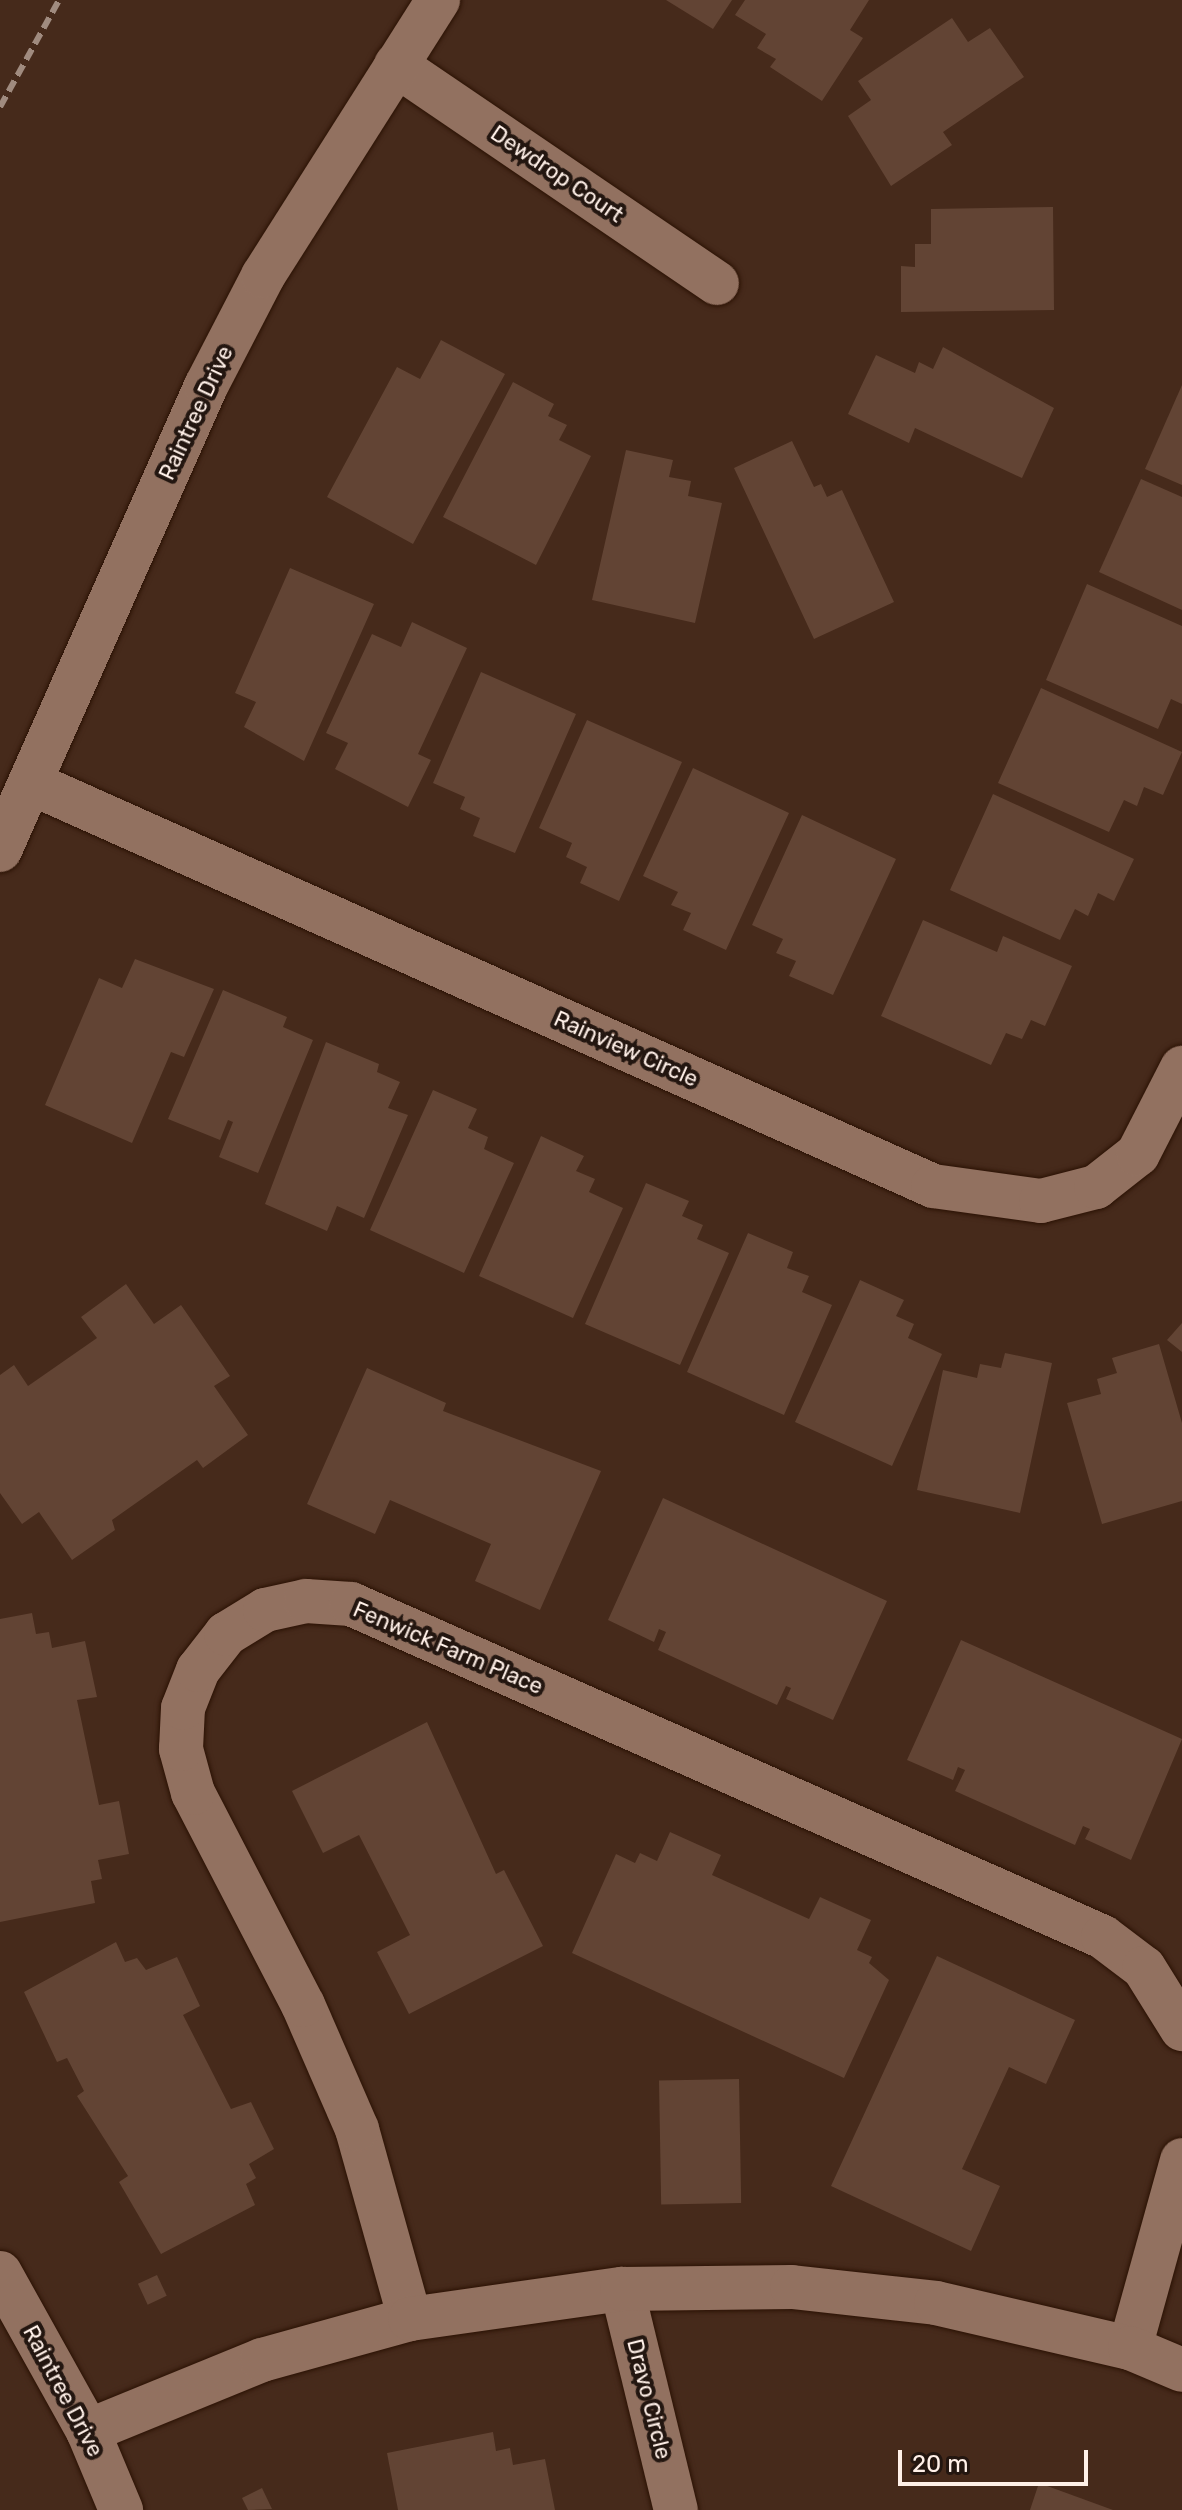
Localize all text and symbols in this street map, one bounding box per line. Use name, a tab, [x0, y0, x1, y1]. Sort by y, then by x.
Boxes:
street label: Dewdrop Court	[486, 120, 628, 228]
street label: Raintree Drive	[153, 342, 239, 484]
street label: Rainview Circle	[550, 1005, 702, 1093]
street label: Fenwick Farm Place	[349, 1596, 547, 1700]
street label: Raintree Drive	[17, 2321, 109, 2461]
street label: Dravo Circle	[621, 2336, 677, 2462]
scale bar	[902, 2434, 1092, 2484]
text: 20 m	[912, 2450, 969, 2478]

